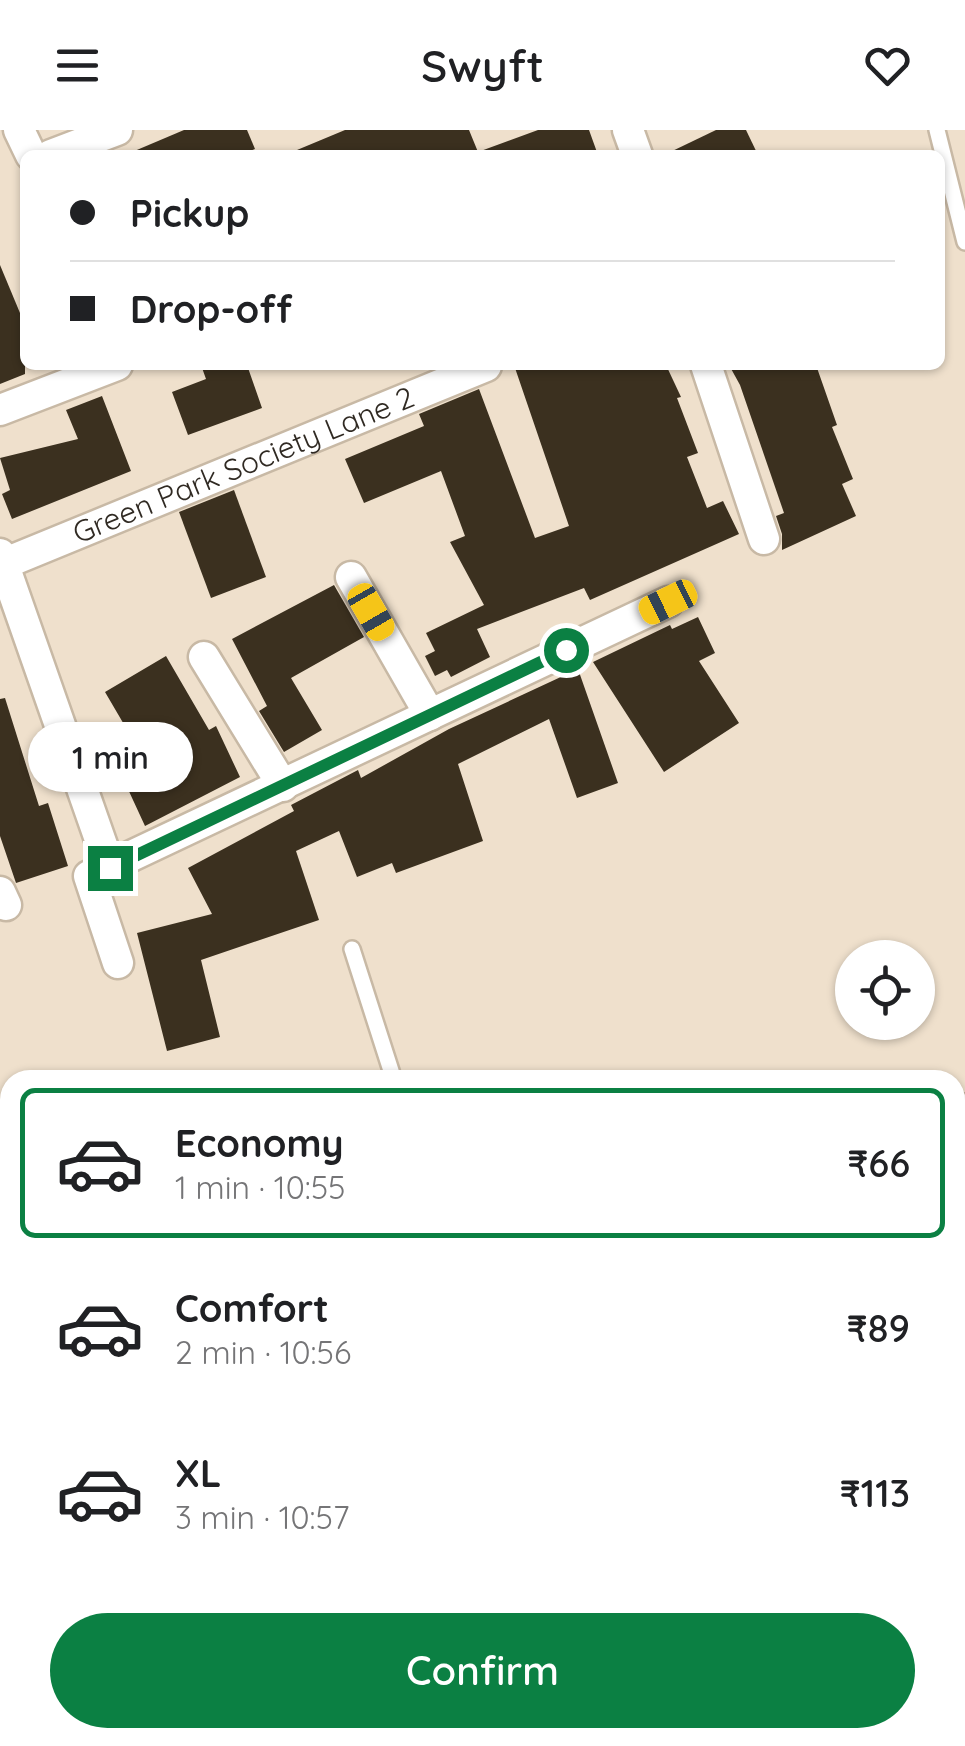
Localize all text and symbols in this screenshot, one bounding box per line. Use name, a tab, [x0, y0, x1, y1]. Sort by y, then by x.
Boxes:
text: Swyft	[421, 37, 544, 93]
icon: menu	[50, 38, 105, 93]
icon: heart	[860, 38, 915, 93]
text: Pickup	[130, 189, 249, 237]
text: Drop-off	[130, 285, 292, 333]
street label: Green Park Society Lane 2	[67, 378, 420, 551]
car	[634, 575, 702, 629]
car	[343, 579, 399, 645]
route start	[544, 628, 589, 673]
callout: 1 min	[28, 723, 192, 793]
text: 1 min	[72, 737, 149, 777]
route end	[88, 846, 133, 891]
map controls	[835, 940, 935, 1040]
button: locate	[835, 940, 935, 1040]
icon: car	[55, 1118, 145, 1208]
text: Economy	[175, 1119, 344, 1167]
text: ₹66	[847, 1139, 910, 1187]
text: 1 min · 10:55	[175, 1167, 346, 1207]
icon: car	[55, 1283, 145, 1373]
text: Comfort	[175, 1284, 329, 1332]
text: ₹89	[847, 1304, 910, 1352]
text: 2 min · 10:56	[175, 1332, 351, 1372]
icon: car	[55, 1448, 145, 1538]
text: XL	[175, 1449, 221, 1497]
text: ₹113	[839, 1469, 910, 1517]
text: 3 min · 10:57	[175, 1497, 349, 1537]
button: Confirm	[50, 1613, 915, 1728]

